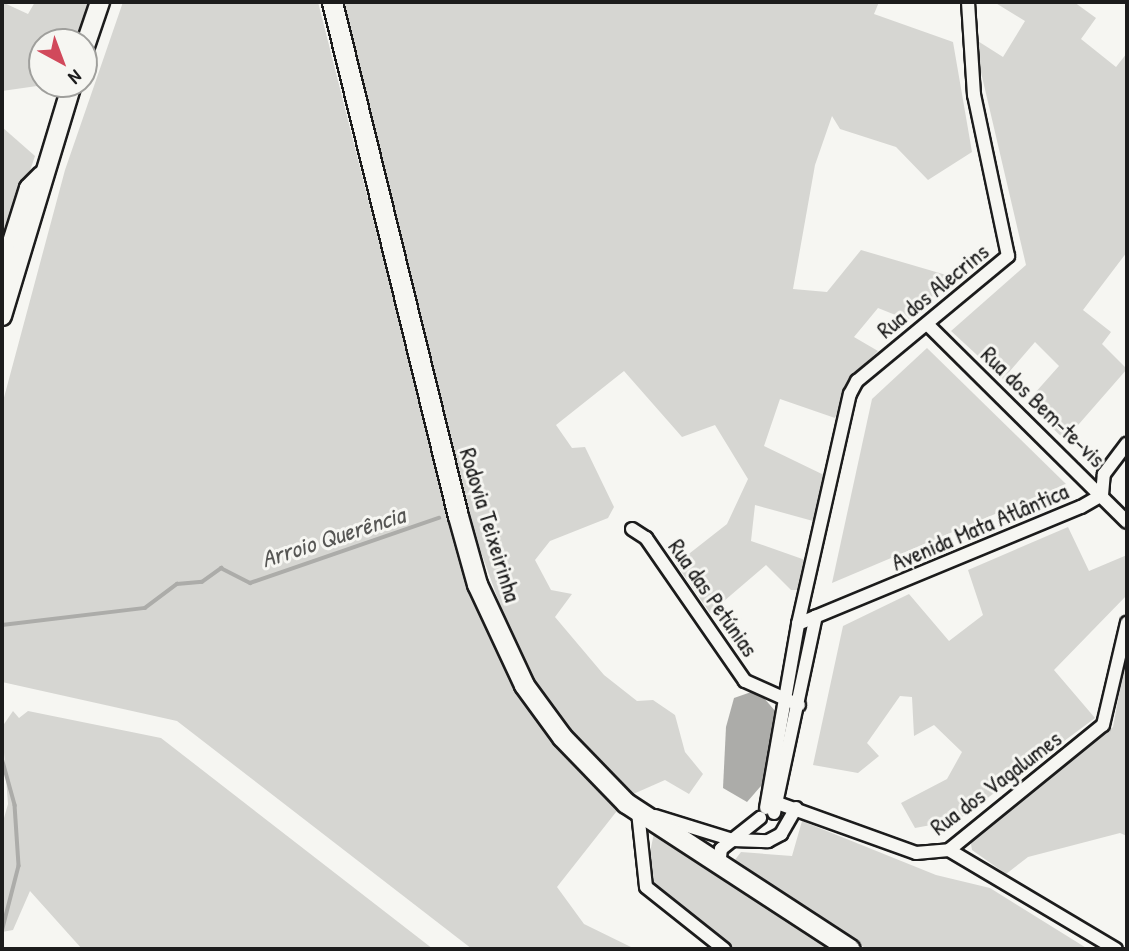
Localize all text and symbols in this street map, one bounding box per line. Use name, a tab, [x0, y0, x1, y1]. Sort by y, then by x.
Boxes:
north arrow	[28, 28, 98, 98]
text: N	[63, 64, 88, 90]
street label: Rua dos Alecrins	[872, 238, 994, 344]
street label: Rua dos Bem-te-vis	[975, 341, 1111, 473]
street label: Rodovia Teixeirinha	[454, 445, 526, 605]
street label: Avenida Mata Atlântica	[888, 477, 1072, 577]
water label: Arroio Querência	[258, 500, 408, 574]
street label: Rua das Petúnias	[662, 534, 764, 662]
street label: Rua dos Vagalumes	[925, 725, 1067, 841]

